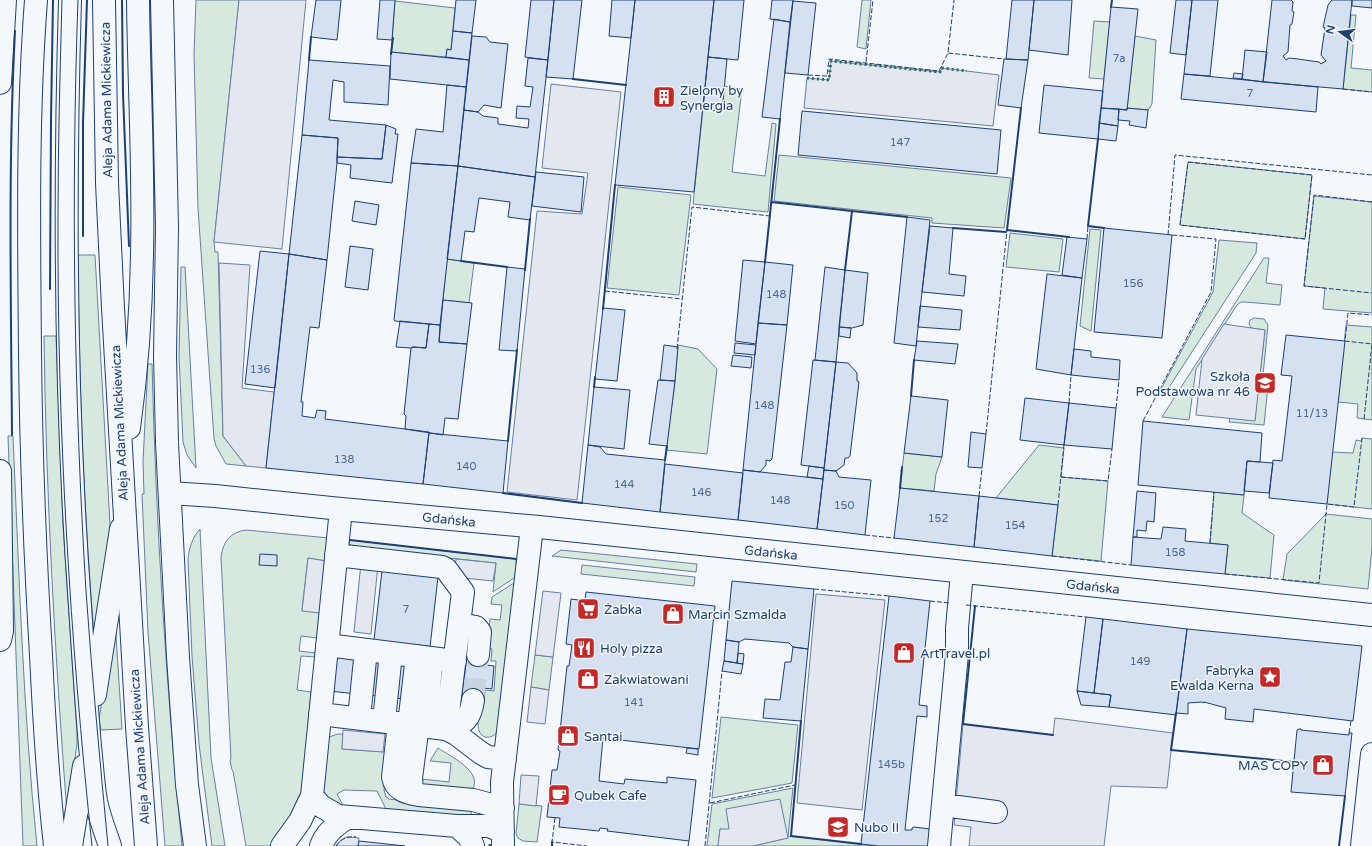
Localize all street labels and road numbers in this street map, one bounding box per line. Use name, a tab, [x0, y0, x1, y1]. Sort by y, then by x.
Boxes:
street label: Aleja Adama Mickiewicza	[98, 22, 116, 178]
street label: Aleja Adama Mickiewicza	[108, 344, 132, 501]
street label: Gdańska	[421, 509, 476, 531]
street label: Gdańska	[743, 542, 798, 564]
street label: Gdańska	[1065, 576, 1120, 598]
street label: Aleja Adama Mickiewicza	[127, 668, 153, 825]

